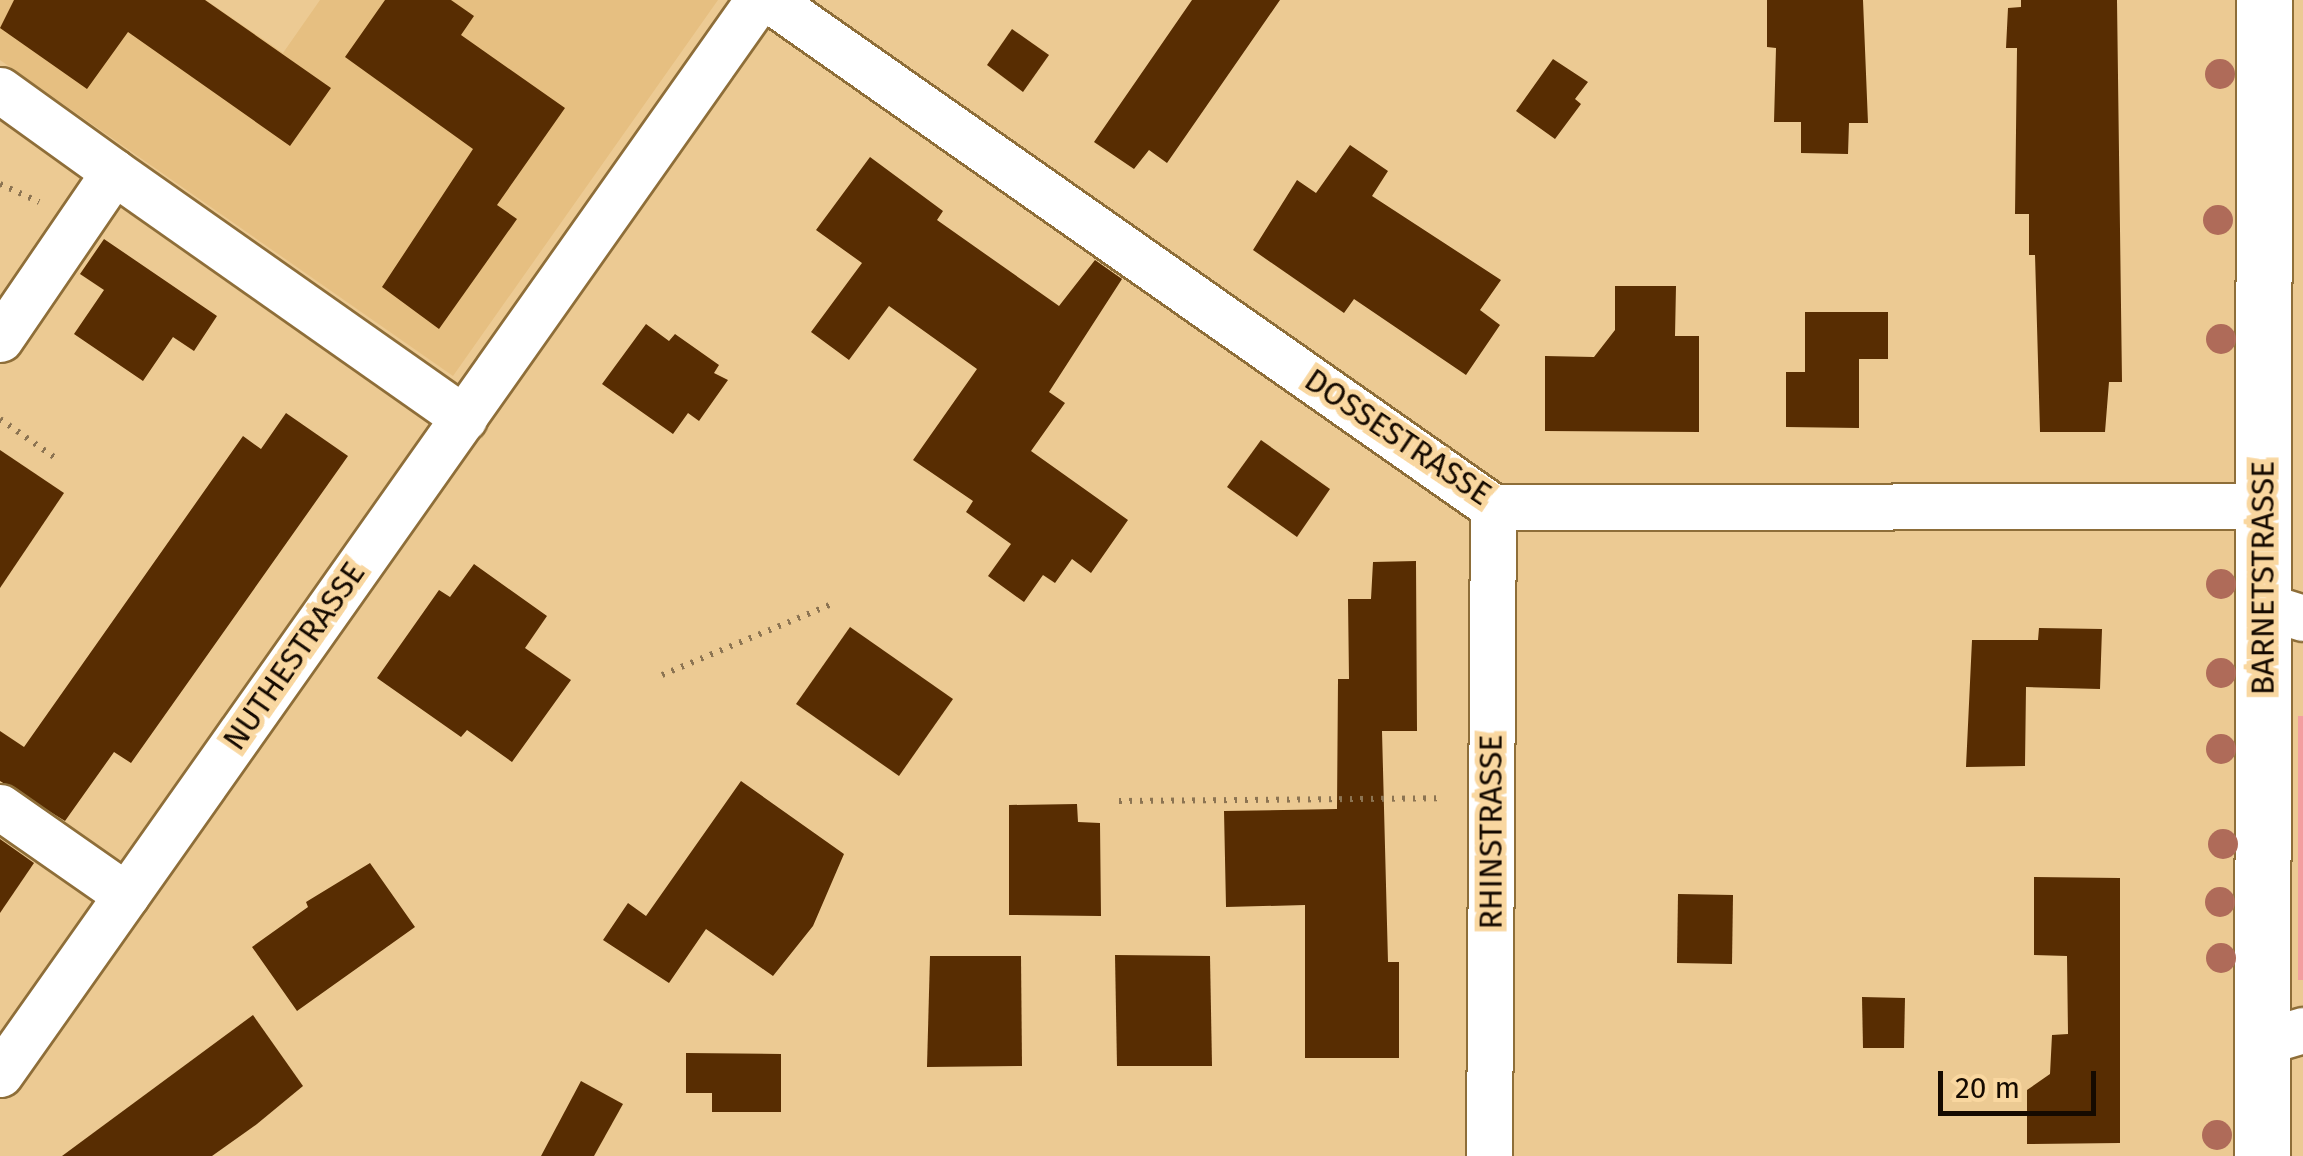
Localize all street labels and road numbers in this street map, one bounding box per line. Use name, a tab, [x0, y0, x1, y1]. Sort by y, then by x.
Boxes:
street label: DOSSESTRASSE	[1297, 361, 1499, 513]
street label: BARNETSTRASSE	[2244, 461, 2282, 695]
street label: NUTHESTRASSE	[215, 555, 373, 757]
street label: RHINSTRASSE	[1472, 734, 1510, 930]

